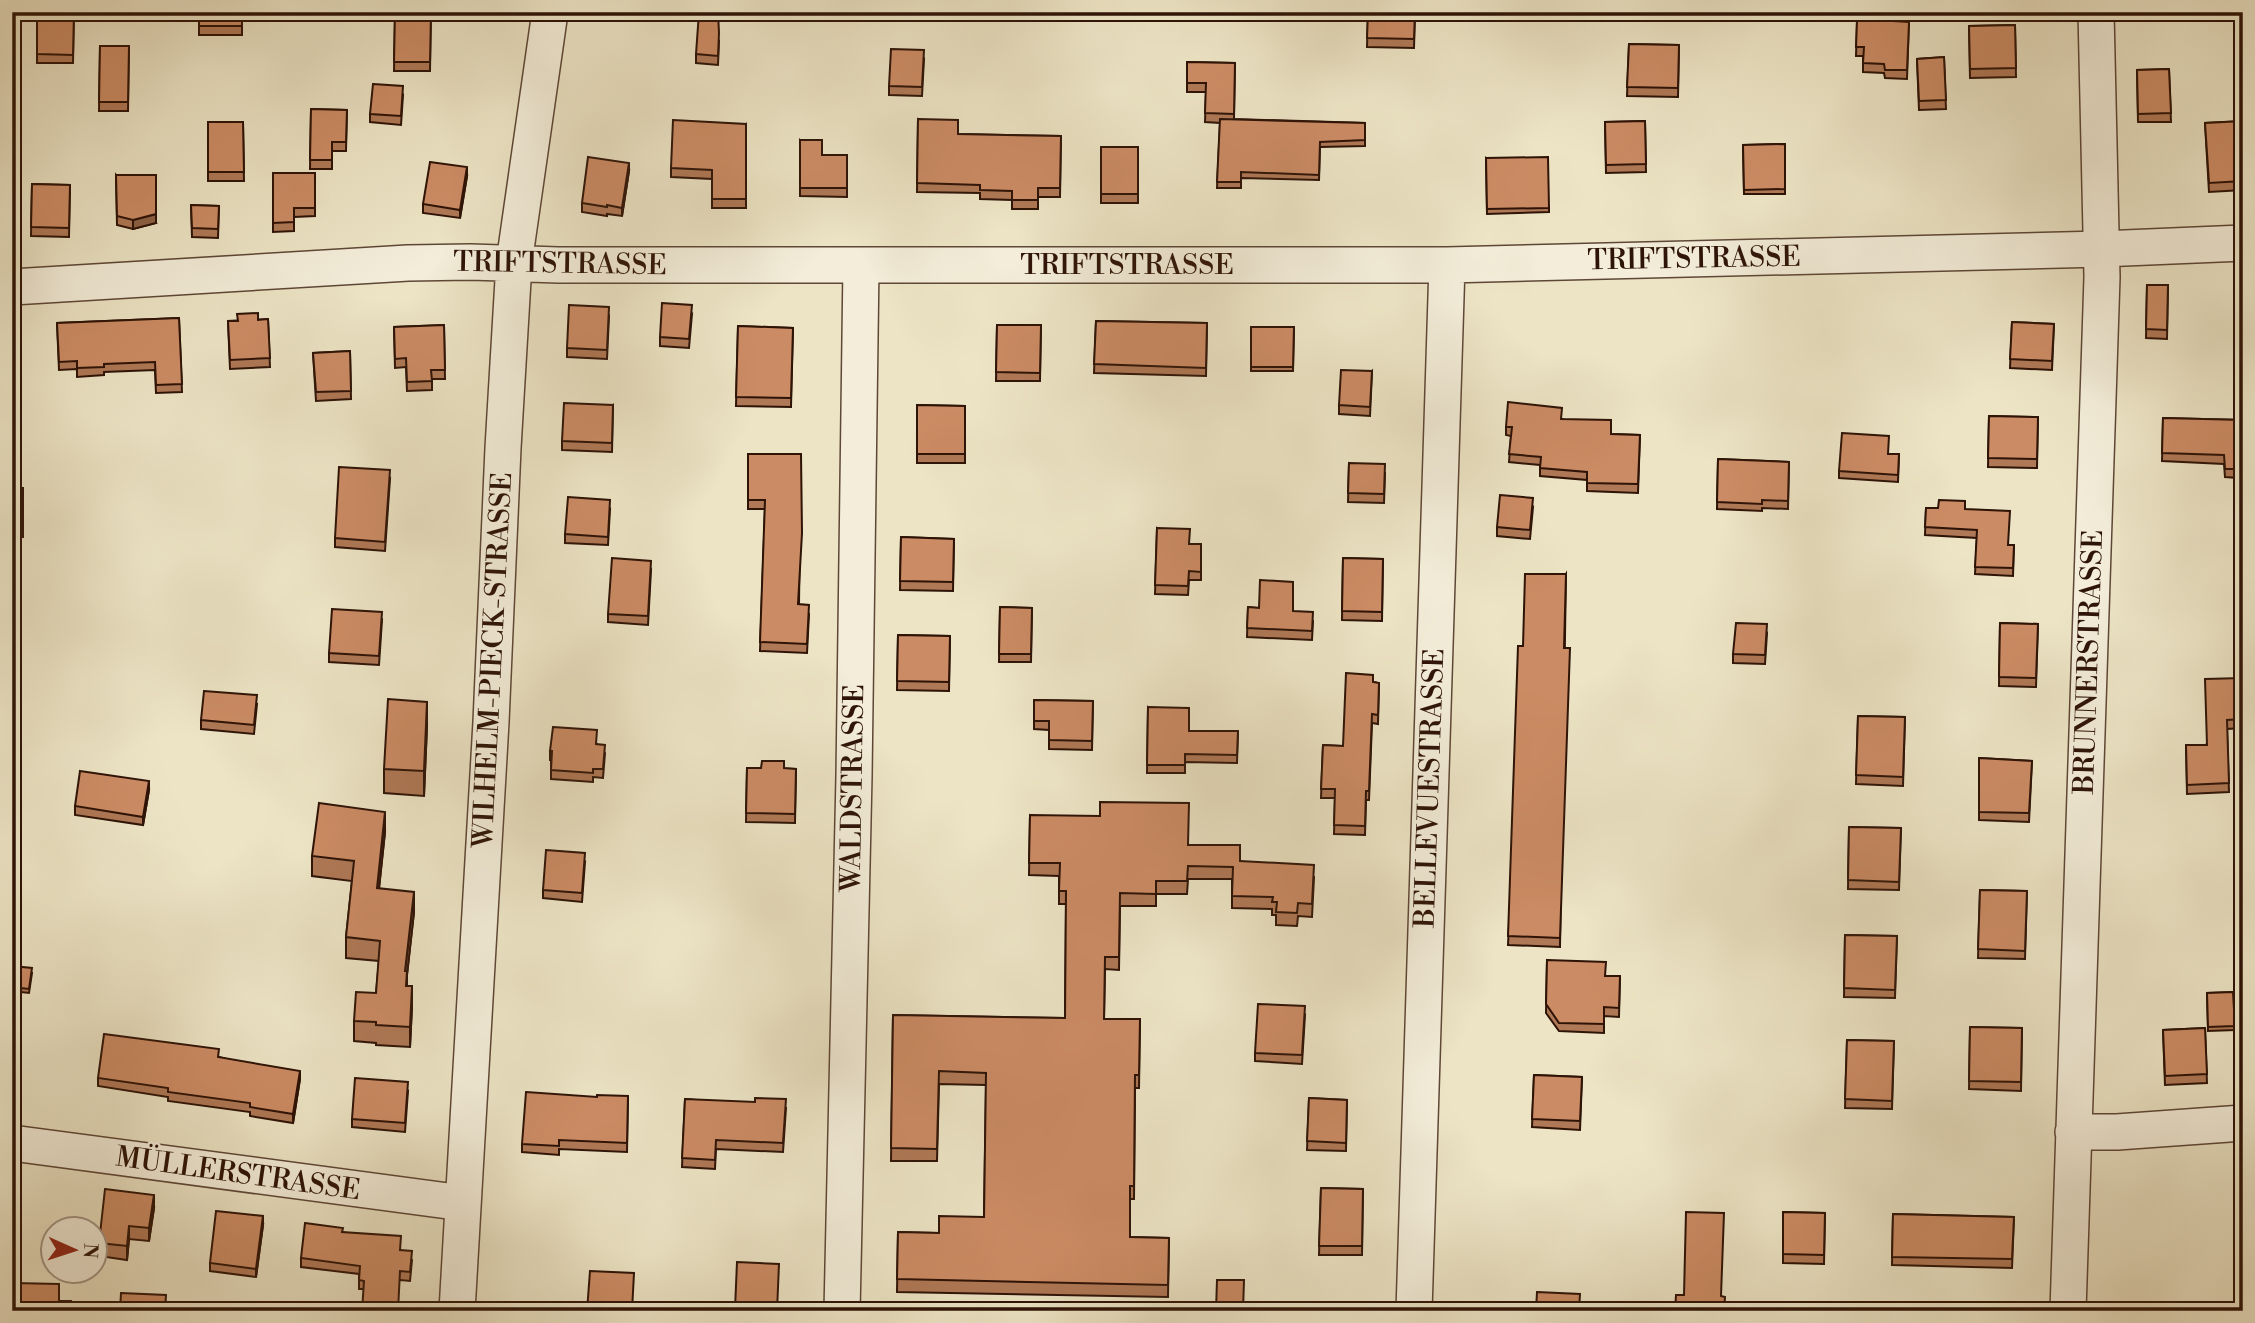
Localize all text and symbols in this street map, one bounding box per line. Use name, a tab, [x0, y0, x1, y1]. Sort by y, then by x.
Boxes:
street label: TRIFTSTRASSE	[1587, 240, 1801, 278]
street label: TRIFTSTRASSE	[453, 245, 667, 283]
street label: TRIFTSTRASSE	[1020, 248, 1234, 283]
street label: WILHELM-PIECK-STRASSE	[466, 471, 520, 850]
street label: BRUNNERSTRASSE	[2067, 529, 2111, 796]
street label: BELLEVUESTRASSE	[1408, 648, 1452, 929]
street label: WALDSTRASSE	[834, 684, 872, 893]
street label: MÜLLERSTRASSE	[114, 1139, 363, 1208]
north arrow	[38, 1214, 108, 1284]
text: N	[78, 1243, 102, 1259]

